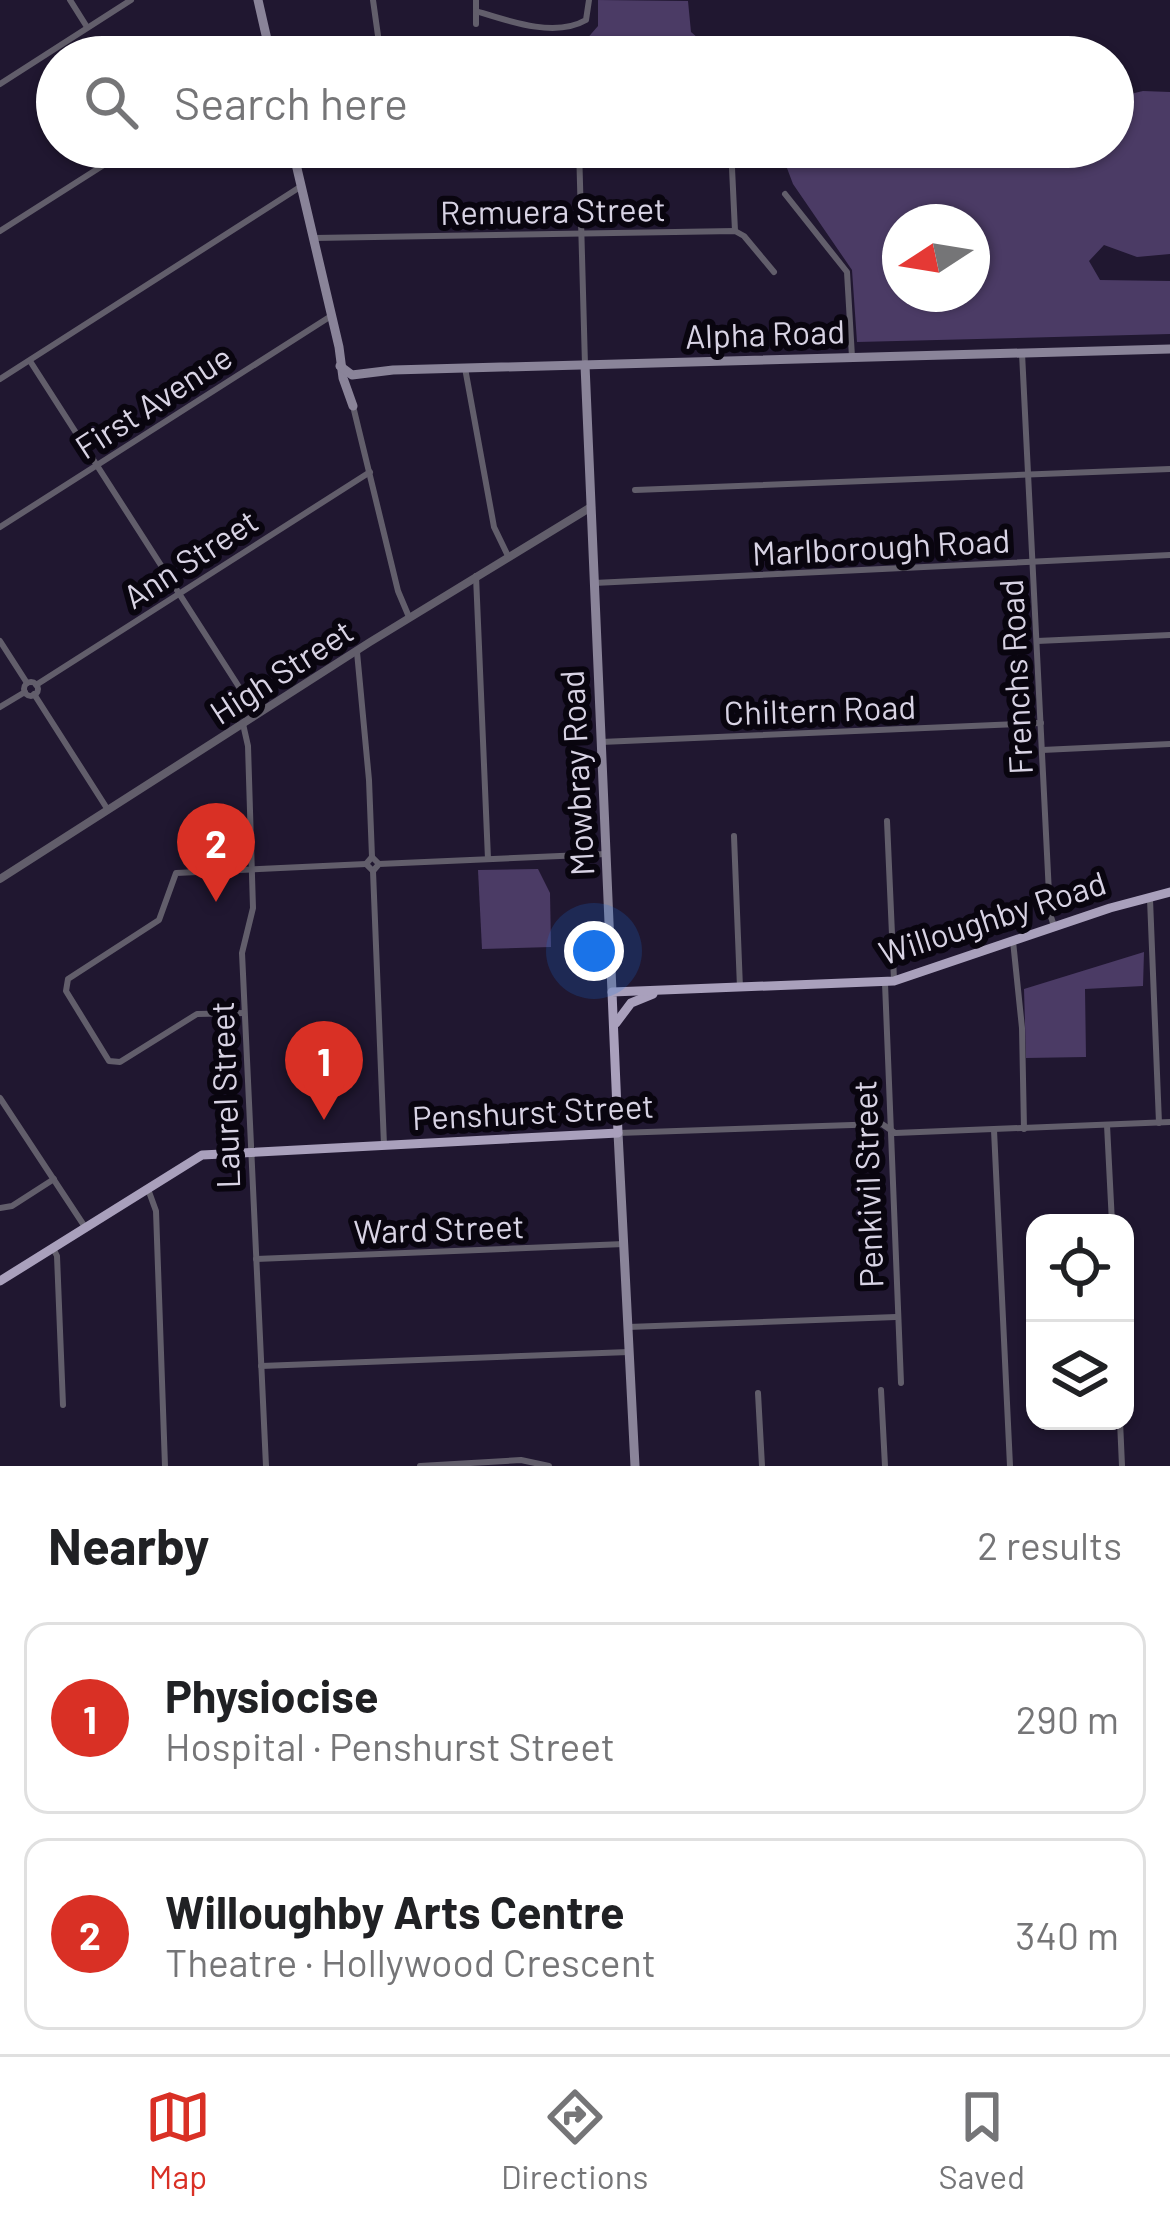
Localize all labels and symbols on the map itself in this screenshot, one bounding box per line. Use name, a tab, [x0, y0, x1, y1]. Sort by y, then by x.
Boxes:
street label: Remuera Street	[440, 188, 666, 232]
north arrow	[882, 204, 990, 312]
street label: Alpha Road	[684, 310, 846, 356]
street label: First Avenue	[67, 336, 239, 466]
street label: Ann Street	[115, 500, 265, 616]
street label: Marlborough Road	[751, 519, 1011, 573]
street label: Frenchs Road	[990, 578, 1040, 776]
street label: High Street	[202, 610, 360, 732]
street label: Mowbray Road	[551, 669, 601, 877]
street label: Chiltern Road	[723, 686, 917, 732]
pin: 2	[177, 803, 255, 902]
street label: Willoughby Road	[874, 861, 1110, 973]
your location	[564, 921, 624, 981]
street label: Laurel Street	[201, 1001, 247, 1189]
pin: 1	[285, 1021, 363, 1120]
street label: Penkivil Street	[843, 1080, 891, 1288]
street label: Penshurst Street	[411, 1085, 655, 1137]
street label: Ward Street	[353, 1205, 525, 1251]

